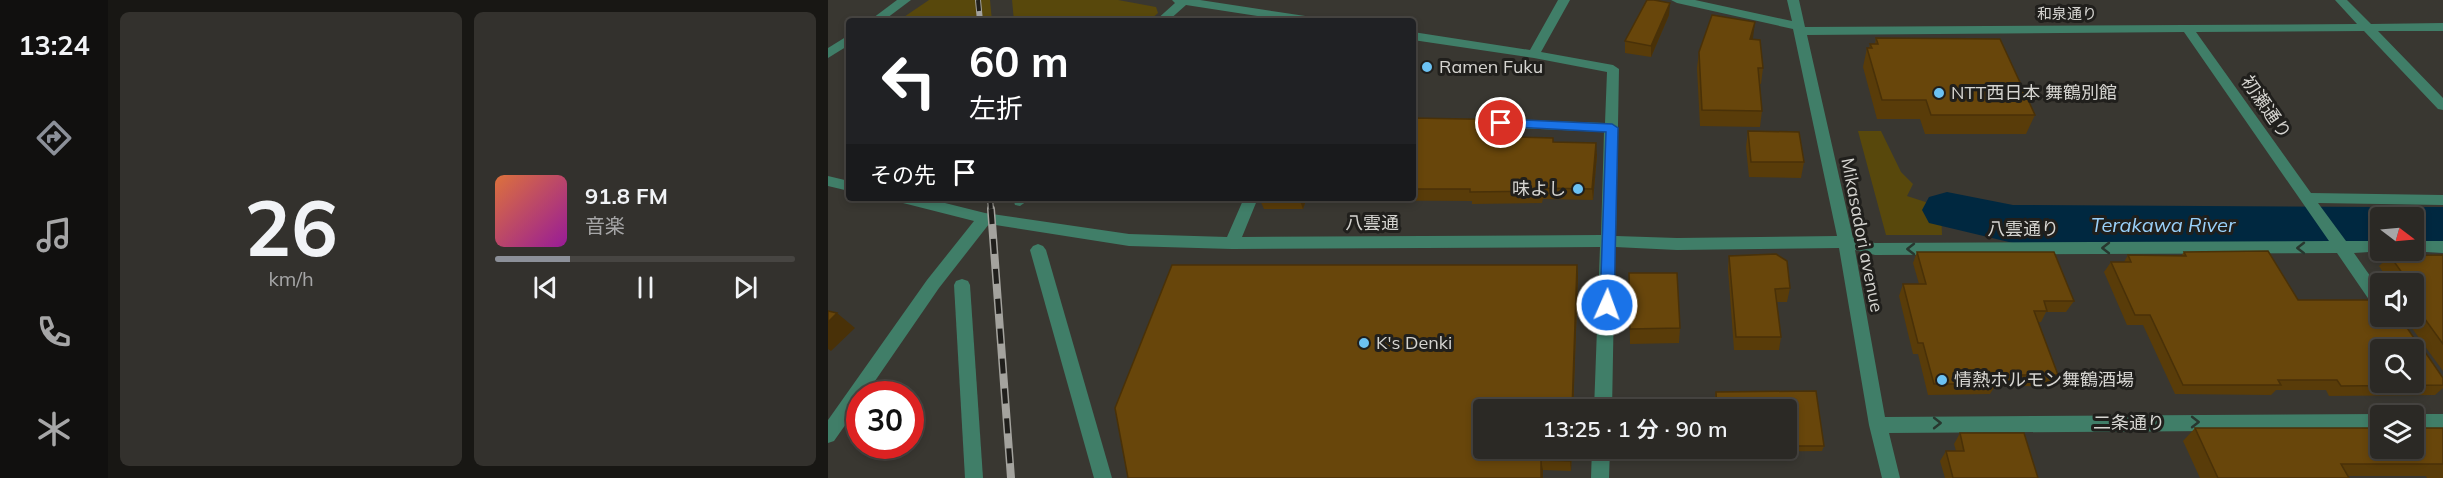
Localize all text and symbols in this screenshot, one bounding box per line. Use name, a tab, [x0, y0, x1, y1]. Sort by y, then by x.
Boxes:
street label: 和泉通り	[2037, 4, 2097, 23]
text: 13:24	[18, 28, 90, 62]
text: 60 m	[969, 35, 1069, 88]
icon: left	[870, 42, 948, 120]
place label: Ramen Fuku	[1439, 55, 1543, 78]
marker: Ramen Fuku	[1420, 60, 1434, 74]
street label: 初瀬通り	[2236, 71, 2296, 143]
place label: NTT西日本 舞鶴別館	[1951, 81, 2117, 104]
marker: NTT西日本 舞鶴別館	[1932, 86, 1946, 100]
text: 左折	[969, 91, 1023, 125]
pin	[1475, 97, 1526, 148]
icon: arrive	[1484, 106, 1517, 139]
icon: directions	[33, 117, 75, 159]
icon: arrive	[948, 156, 981, 189]
street label: Mikasadori avenue	[1836, 156, 1889, 314]
text: その先	[870, 161, 936, 189]
place label: 味よし	[1512, 177, 1566, 200]
text: 26	[244, 178, 338, 276]
text: 91.8 FM	[585, 182, 668, 210]
marker: 味よし	[1571, 182, 1585, 196]
north arrow	[2370, 207, 2424, 261]
map controls	[2370, 207, 2424, 459]
street label: 八雲通	[1345, 211, 1399, 234]
water label: Terakawa River	[2091, 212, 2236, 237]
text: 音楽	[585, 213, 625, 238]
icon: music	[33, 214, 75, 256]
street label: 八雲通り	[1987, 217, 2059, 240]
one-way arrow	[1907, 242, 1916, 255]
one-way arrow	[2102, 242, 2111, 254]
one-way arrow	[2297, 242, 2306, 254]
text: km/h	[268, 266, 314, 291]
icon: previous	[529, 271, 562, 304]
icon: pause	[629, 271, 662, 304]
icon: next	[729, 271, 762, 304]
position arrow	[1575, 273, 1639, 337]
button: sound	[2370, 273, 2424, 327]
icon: phone	[33, 311, 75, 353]
place label: K's Denki	[1376, 331, 1452, 354]
marker: K's Denki	[1357, 336, 1371, 350]
button: search	[2370, 339, 2424, 393]
place label: 情熱ホルモン舞鶴酒場	[1954, 368, 2134, 391]
marker: 情熱ホルモン舞鶴酒場	[1935, 373, 1949, 387]
speed limit sign: 30	[846, 381, 924, 459]
button: layers	[2370, 405, 2424, 459]
icon: climate	[33, 408, 75, 450]
street label: 二条通り	[2093, 411, 2165, 434]
text: 13:25 · 1 分 · 90 m	[1543, 415, 1727, 443]
one-way arrow	[2190, 416, 2199, 428]
one-way arrow	[1932, 417, 1941, 429]

